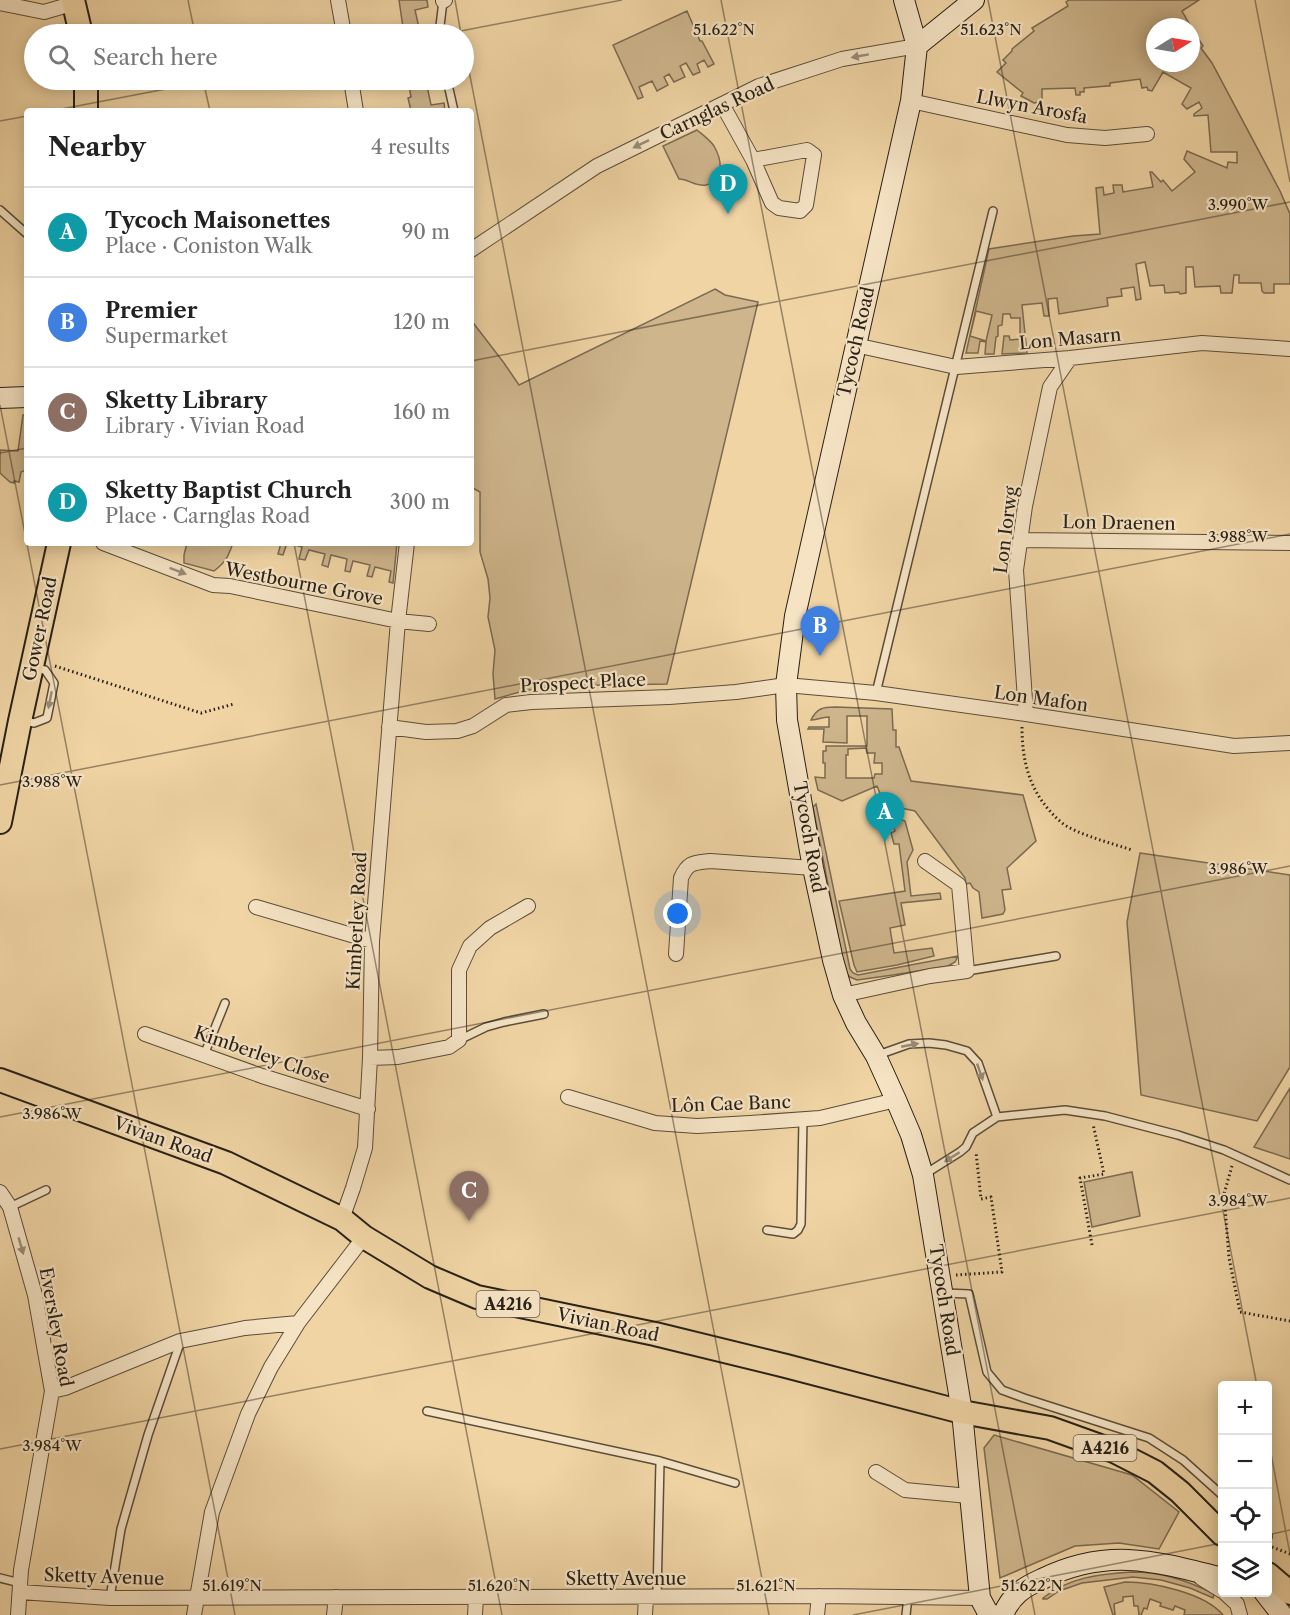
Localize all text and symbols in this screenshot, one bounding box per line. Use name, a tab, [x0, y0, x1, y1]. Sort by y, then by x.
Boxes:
north arrow	[1146, 18, 1200, 72]
text: 51.622°N	[693, 20, 755, 39]
text: 51.623°N	[960, 20, 1022, 39]
search box	[24, 24, 474, 90]
icon: search	[45, 41, 78, 74]
text: Search here	[93, 44, 218, 71]
one-way arrow	[850, 52, 869, 61]
street label: Carnglas Road	[656, 73, 778, 145]
street label: Llwyn Arosfa	[975, 85, 1090, 129]
text: Nearby	[48, 131, 146, 163]
text: 4 results	[371, 135, 450, 159]
one-way arrow	[632, 139, 650, 149]
pin: D	[708, 164, 748, 214]
text: 3.990°W	[1208, 195, 1269, 214]
text: Tycoch Maisonettes	[105, 207, 331, 234]
text: A	[60, 220, 75, 244]
text: 90 m	[402, 220, 450, 244]
text: Place · Coniston Walk	[105, 234, 312, 258]
street label: Tycoch Road	[833, 284, 879, 399]
text: Premier	[105, 297, 197, 324]
text: B	[60, 310, 75, 334]
text: 120 m	[393, 310, 450, 334]
text: Supermarket	[105, 324, 228, 348]
street label: Lon Masarn	[1018, 324, 1122, 354]
text: Sketty Library	[105, 387, 267, 414]
text: C	[59, 400, 76, 424]
text: 160 m	[393, 400, 450, 424]
text: Library · Vivian Road	[105, 414, 305, 438]
text: Sketty Baptist Church	[105, 477, 352, 504]
street label: Lon Iorwg	[990, 485, 1022, 575]
text: D	[59, 490, 76, 514]
text: 300 m	[390, 490, 450, 514]
text: Place · Carnglas Road	[105, 504, 310, 528]
street label: Lon Draenen	[1062, 511, 1176, 535]
text: 3.988°W	[1208, 527, 1268, 546]
street label: Westbourne Grove	[222, 558, 385, 610]
one-way arrow	[169, 567, 187, 577]
street label: Gower Road	[18, 575, 62, 683]
pin: B	[800, 606, 840, 656]
street label: Prospect Place	[519, 669, 647, 697]
street label: Lon Mafon	[992, 682, 1090, 716]
one-way arrow	[45, 691, 54, 710]
text: 3.988°W	[22, 772, 82, 791]
street label: Tycoch Road	[788, 780, 830, 895]
pin: A	[866, 792, 904, 842]
street label: Kimberley Road	[342, 851, 372, 991]
text: 3.986°W	[1208, 859, 1268, 878]
your location	[663, 899, 692, 928]
street label: Kimberley Close	[191, 1021, 333, 1089]
one-way arrow	[901, 1040, 920, 1049]
one-way arrow	[976, 1063, 986, 1081]
street label: Lôn Cae Banc	[671, 1091, 791, 1117]
text: 3.986°W	[22, 1104, 82, 1123]
street label: Vivian Road	[110, 1112, 215, 1168]
one-way arrow	[944, 1151, 960, 1162]
pin: C	[450, 1172, 488, 1221]
text: 3.984°W	[1208, 1191, 1268, 1210]
one-way arrow	[17, 1237, 26, 1255]
street label: Tycoch Road	[924, 1243, 964, 1358]
street label: Eversley Road	[35, 1266, 77, 1388]
road number: A4216	[476, 1291, 540, 1317]
street label: Vivian Road	[554, 1303, 661, 1347]
map controls	[1218, 1381, 1272, 1597]
button: +	[1218, 1381, 1272, 1435]
road number: A4216	[1074, 1435, 1136, 1461]
button: −	[1218, 1435, 1272, 1489]
text: 3.984°W	[22, 1436, 82, 1455]
button: locate	[1218, 1489, 1272, 1543]
button: layers	[1218, 1543, 1272, 1597]
street label: Sketty Avenue	[43, 1564, 165, 1590]
street label: Sketty Avenue	[566, 1568, 686, 1590]
text: 51.619°N	[202, 1576, 262, 1595]
text: 51.620°N	[468, 1576, 530, 1595]
text: 51.621°N	[736, 1576, 796, 1595]
text: 51.622°N	[1001, 1576, 1063, 1595]

